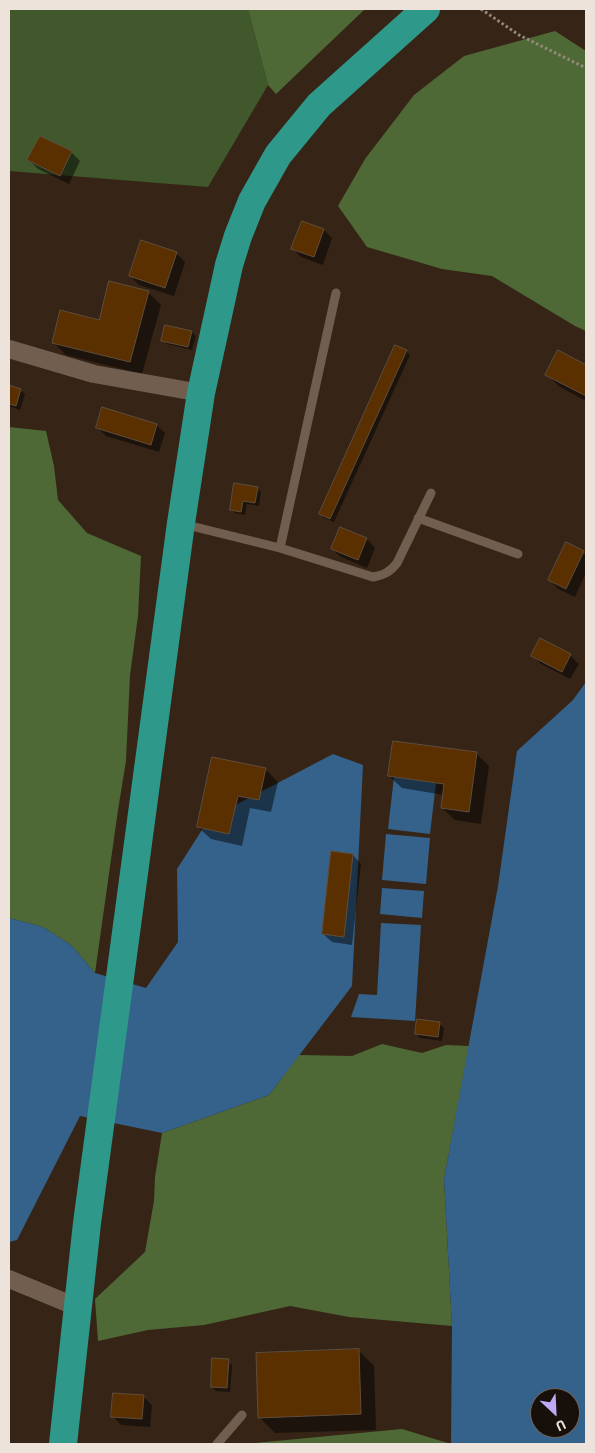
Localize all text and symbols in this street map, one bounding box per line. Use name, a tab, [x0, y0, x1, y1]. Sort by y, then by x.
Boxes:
north arrow	[530, 1388, 580, 1438]
text: U	[553, 1415, 570, 1438]

